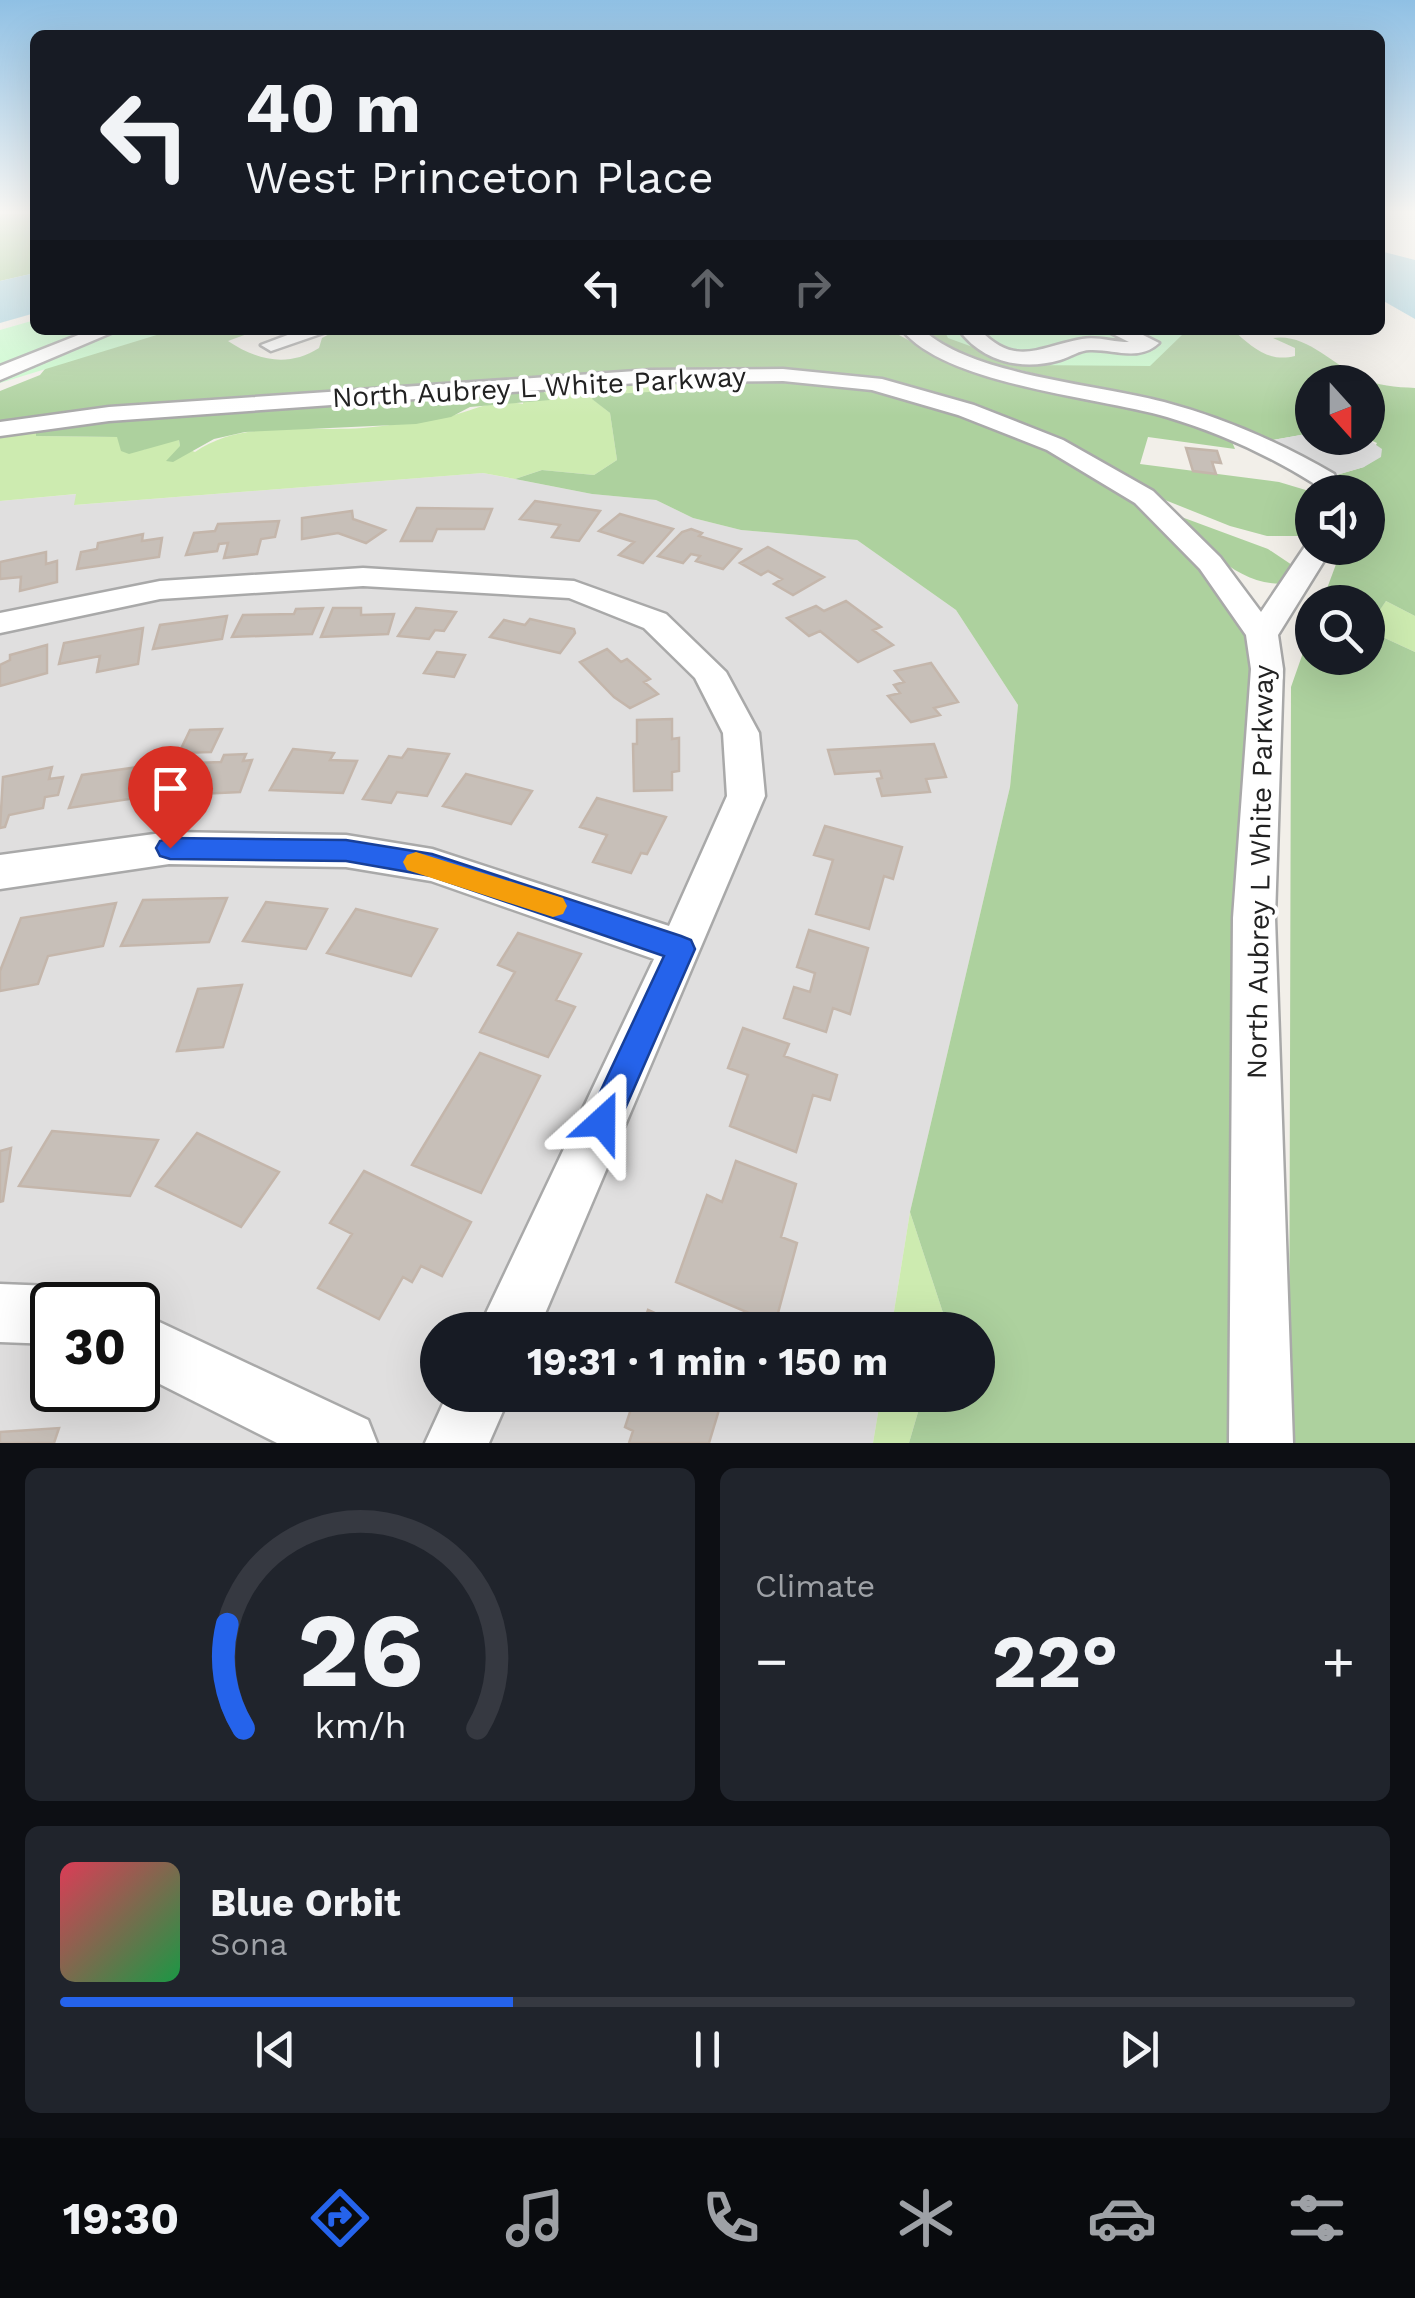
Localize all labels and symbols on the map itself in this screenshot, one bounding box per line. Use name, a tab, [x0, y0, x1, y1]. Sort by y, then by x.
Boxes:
street label: North Aubrey L White Parkway	[331, 360, 748, 414]
north arrow	[1295, 365, 1385, 455]
street label: North Aubrey L White Parkway	[1240, 664, 1280, 1080]
pin	[128, 746, 213, 849]
position arrow	[550, 1070, 654, 1174]
speed limit sign: 30	[30, 1282, 160, 1412]

